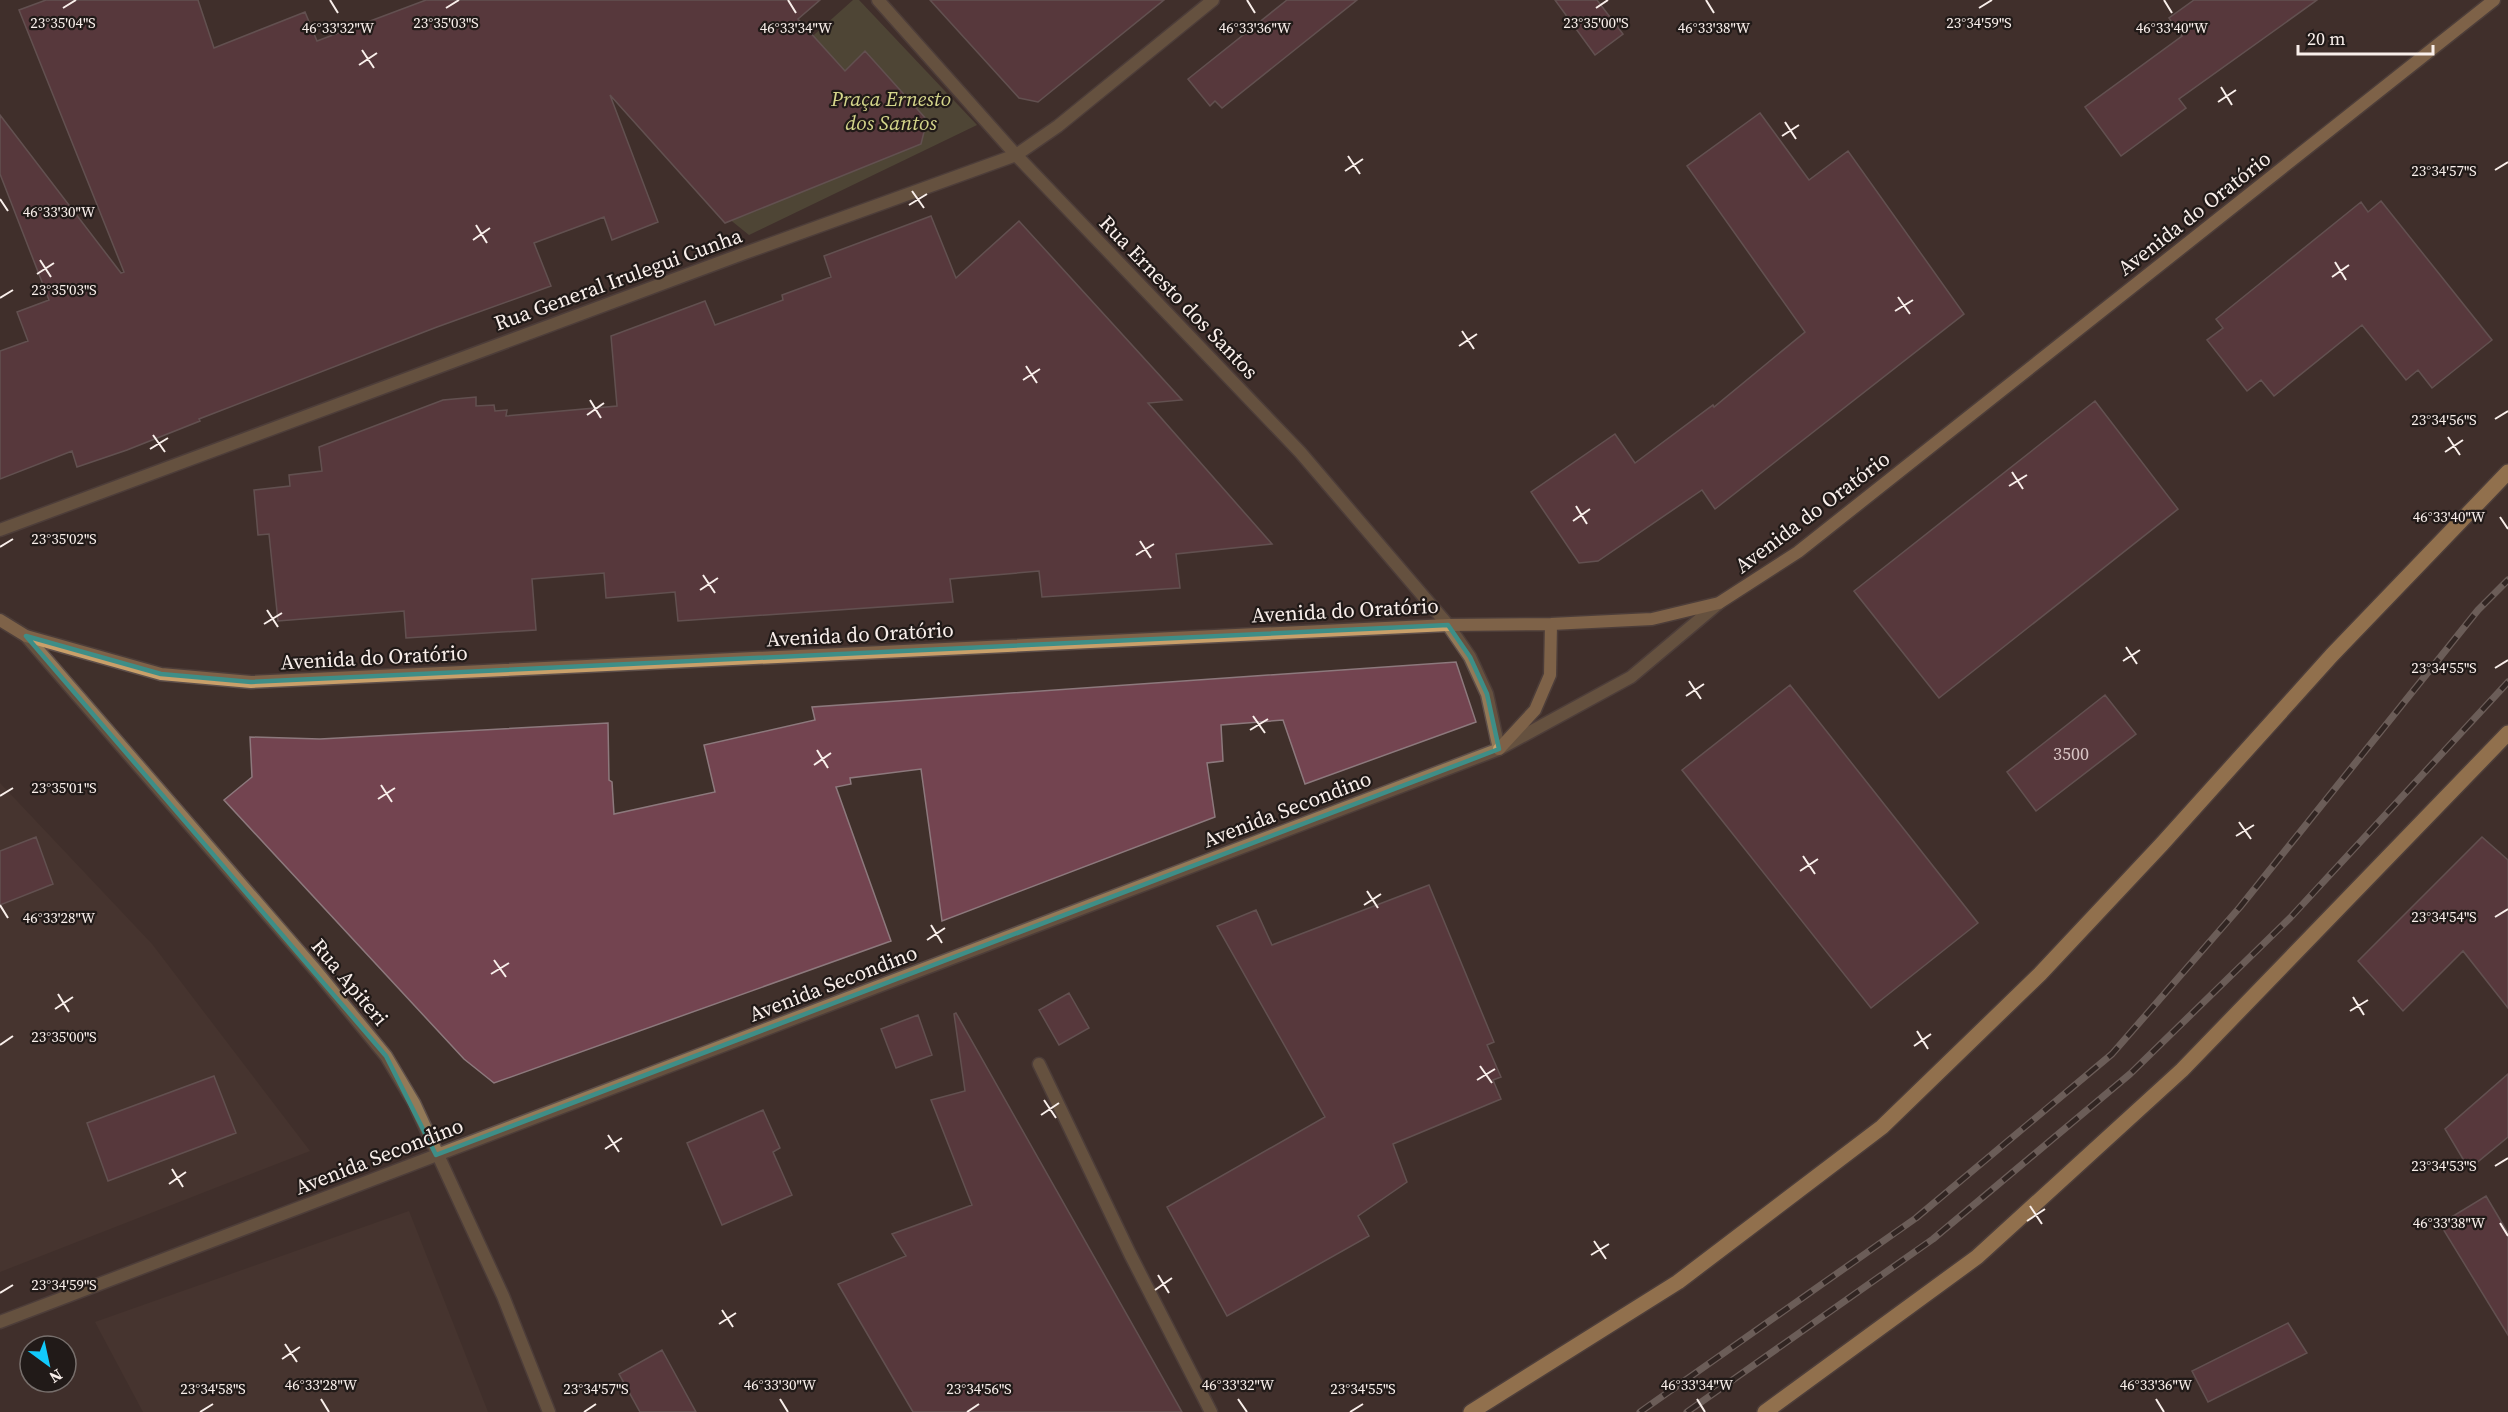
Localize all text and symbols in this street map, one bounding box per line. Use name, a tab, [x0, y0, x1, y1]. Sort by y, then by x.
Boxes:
text: 23°35'04"S	[30, 12, 96, 33]
text: 23°35'03"S	[413, 12, 479, 33]
text: 23°35'00"S	[1563, 12, 1629, 33]
text: 23°34'59"S	[1946, 12, 2012, 33]
text: 46°33'32"W	[302, 17, 375, 38]
text: 46°33'34"W	[760, 17, 833, 38]
text: 46°33'36"W	[1219, 17, 1292, 38]
text: 46°33'38"W	[1678, 17, 1751, 38]
text: 46°33'40"W	[2136, 17, 2209, 38]
scale bar	[2298, 18, 2433, 56]
text: 20 m	[2307, 26, 2345, 51]
park label: Praça Ernesto dos Santos	[830, 84, 951, 137]
street label: Avenida do Oratório	[2111, 144, 2277, 282]
text: 23°34'57"S	[2411, 160, 2477, 181]
text: 46°33'30"W	[23, 201, 96, 222]
street label: Rua Ernesto dos Santos	[1093, 209, 1265, 385]
street label: Rua General Irulegui Cunha	[490, 221, 746, 337]
text: 23°35'03"S	[31, 279, 97, 300]
text: 23°34'56"S	[2411, 409, 2477, 430]
street label: Avenida do Oratório	[1728, 444, 1896, 580]
text: 46°33'40"W	[2413, 506, 2486, 527]
text: 23°35'02"S	[31, 528, 97, 549]
street label: Avenida do Oratório	[1251, 591, 1439, 629]
street label: Avenida do Oratório	[766, 615, 954, 653]
street label: Avenida do Oratório	[280, 638, 468, 676]
text: 23°34'55"S	[2411, 657, 2477, 678]
house number: 3500	[2053, 741, 2089, 766]
street label: Avenida Secondino	[1199, 764, 1375, 854]
text: 23°35'01"S	[31, 777, 97, 798]
text: 23°34'54"S	[2411, 906, 2477, 927]
text: 46°33'28"W	[23, 907, 96, 928]
street label: Rua Apiteri	[305, 932, 395, 1032]
street label: Avenida Secondino	[745, 938, 921, 1028]
text: 23°35'00"S	[31, 1026, 97, 1047]
street label: Avenida Secondino	[291, 1111, 467, 1201]
text: 23°34'53"S	[2411, 1155, 2477, 1176]
text: 46°33'38"W	[2413, 1212, 2486, 1233]
text: 23°34'59"S	[31, 1274, 97, 1295]
north arrow	[18, 1334, 78, 1394]
text: N	[45, 1364, 67, 1389]
text: 46°33'28"W	[285, 1374, 358, 1395]
text: 46°33'30"W	[744, 1374, 817, 1395]
text: 46°33'32"W	[1202, 1374, 1275, 1395]
text: 46°33'34"W	[1661, 1374, 1734, 1395]
text: 46°33'36"W	[2120, 1374, 2193, 1395]
text: 23°34'58"S	[180, 1378, 246, 1399]
text: 23°34'57"S	[563, 1378, 629, 1399]
text: 23°34'56"S	[946, 1378, 1012, 1399]
text: 23°34'55"S	[1330, 1378, 1396, 1399]

